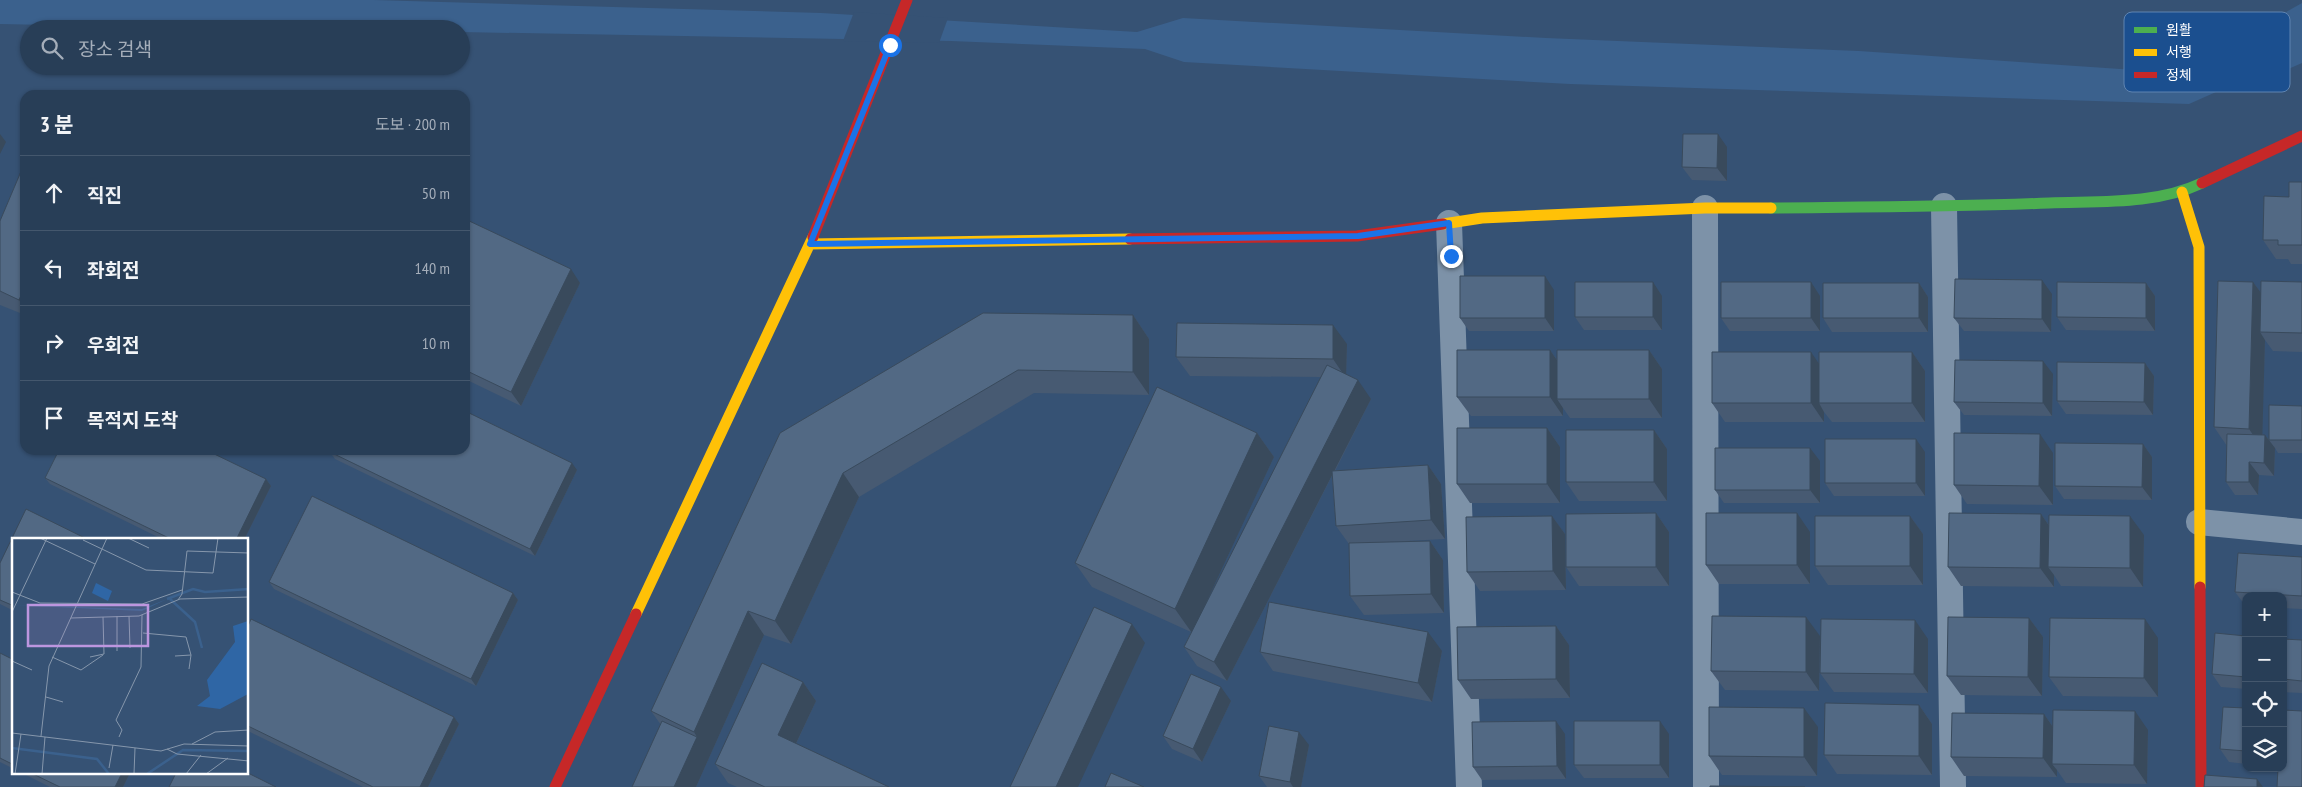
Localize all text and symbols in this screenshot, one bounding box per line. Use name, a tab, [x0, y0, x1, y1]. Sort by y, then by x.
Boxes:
legend	[2124, 12, 2290, 92]
search box	[20, 20, 470, 75]
text: 원활	[2166, 21, 2192, 39]
icon: search	[38, 34, 66, 62]
route start	[879, 34, 902, 57]
text: 장소 검색	[78, 37, 152, 61]
text: 서행	[2166, 43, 2192, 61]
text: 정체	[2166, 66, 2192, 84]
text: 3 분	[40, 111, 74, 138]
text: 도보 · 200 m	[375, 114, 450, 134]
icon: ahead	[40, 179, 68, 207]
text: 직진	[87, 183, 122, 207]
text: 50 m	[422, 183, 450, 203]
route end	[1440, 245, 1463, 268]
icon: left	[40, 254, 68, 282]
text: 좌회전	[87, 258, 139, 282]
text: 140 m	[415, 258, 450, 278]
icon: right	[40, 329, 68, 357]
text: 우회전	[87, 333, 139, 357]
text: 10 m	[422, 333, 450, 353]
icon: arrive	[40, 404, 68, 432]
text: 목적지 도착	[87, 408, 178, 432]
inset map	[12, 538, 249, 774]
map controls	[2242, 592, 2287, 772]
button: +	[2242, 592, 2287, 637]
button: −	[2242, 637, 2287, 682]
button: locate	[2242, 682, 2287, 727]
button: layers	[2242, 727, 2287, 772]

